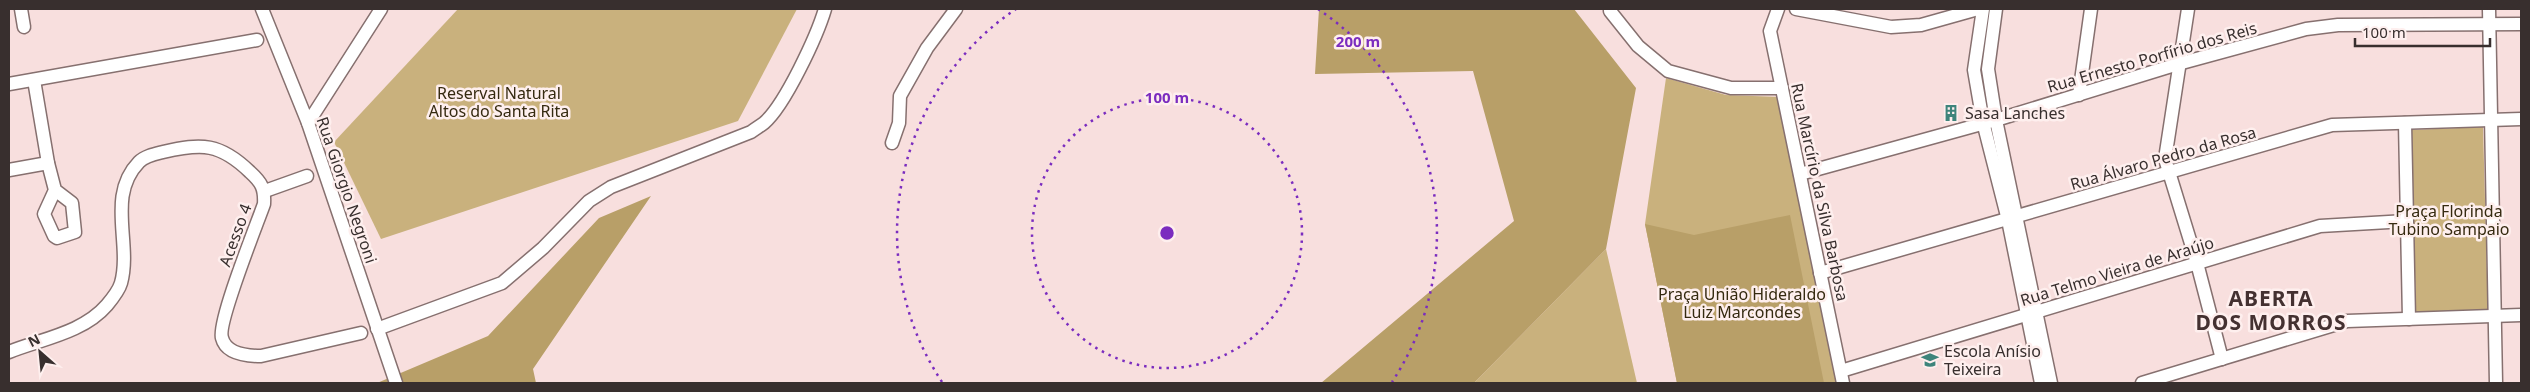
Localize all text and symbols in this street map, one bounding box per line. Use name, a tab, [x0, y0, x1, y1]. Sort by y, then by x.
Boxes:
scale bar	[2355, 15, 2490, 47]
street label: Rua Ernesto Porfírio dos Reis	[2045, 17, 2259, 97]
text: 100 m	[2362, 22, 2406, 42]
text: 200 m	[1336, 31, 1380, 51]
street label: Rua Marcírio da Silva Barbosa	[1786, 81, 1854, 303]
park label: Reserval Natural Altos do Santa Rita	[429, 82, 569, 122]
text: 100 m	[1145, 87, 1189, 107]
place label: Sasa Lanches	[1965, 102, 2065, 124]
building icon: Sasa Lanches	[1941, 103, 1961, 123]
street label: Rua Giorgio Negroni	[312, 114, 382, 266]
street label: Rua Álvaro Pedro da Rosa	[2067, 121, 2259, 195]
park label: Praça Florinda Tubino Sampaio	[2388, 200, 2510, 240]
street label: Acesso 4	[214, 201, 256, 269]
centre of rings	[1158, 224, 1176, 242]
street label: Rua Telmo Vieira de Araújo	[2018, 231, 2216, 311]
park label: Praça União Hideraldo Luiz Marcondes	[1658, 283, 1826, 323]
district label: ABERTA DOS MORROS	[2195, 284, 2347, 336]
north arrow	[15, 327, 65, 377]
text: N	[24, 329, 43, 351]
place label: Escola Anísio Teixeira	[1944, 340, 2041, 380]
school or university icon: Escola Anísio Teixeira	[1920, 350, 1940, 370]

